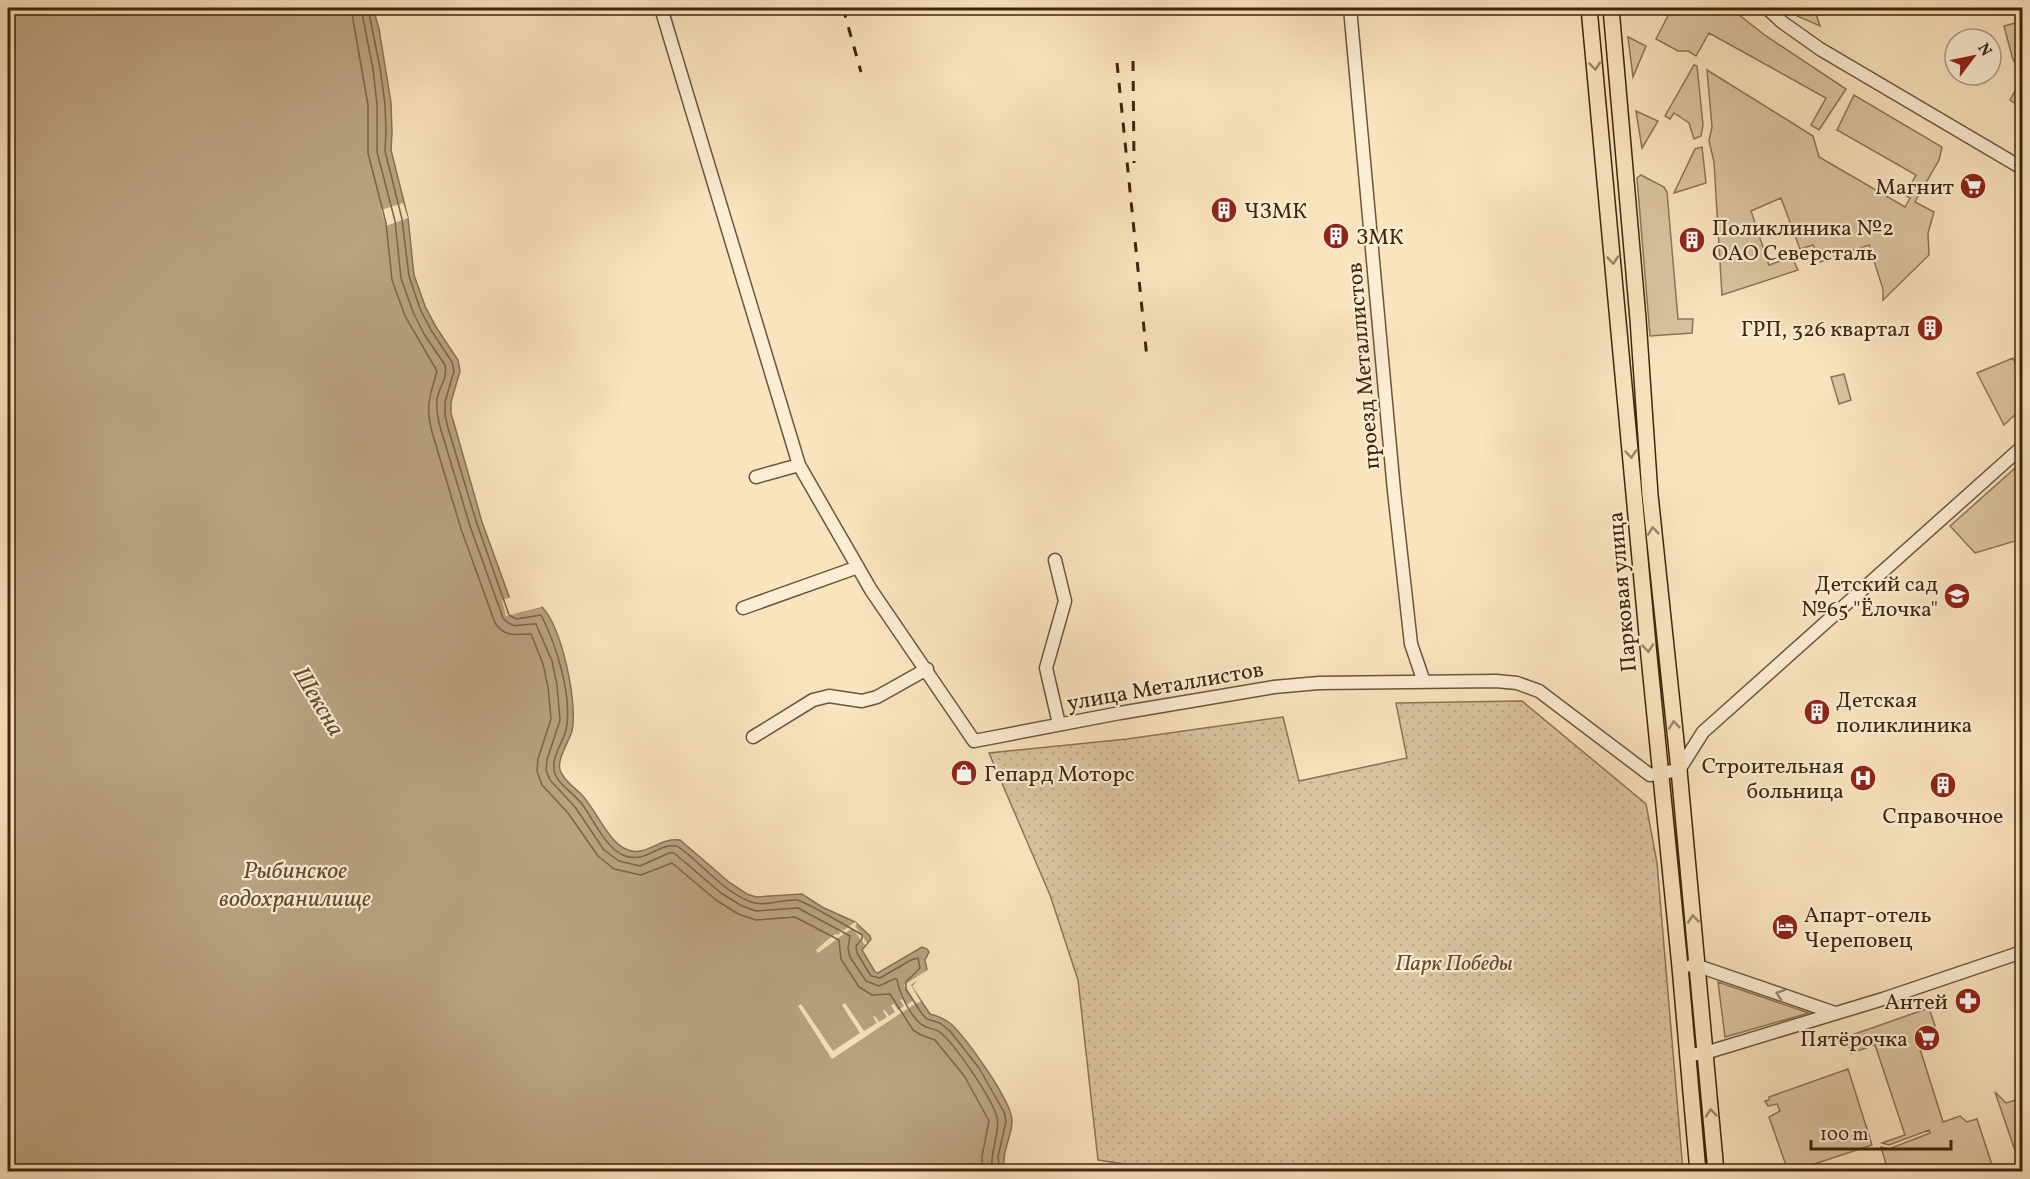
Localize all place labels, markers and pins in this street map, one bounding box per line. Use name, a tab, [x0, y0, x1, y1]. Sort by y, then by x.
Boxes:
supermarket icon: Магнит	[1958, 171, 1988, 201]
place label: Магнит	[1875, 173, 1954, 204]
building icon: ЧЗМК	[1209, 195, 1239, 225]
place label: ЧЗМК	[1244, 197, 1307, 228]
place label: Поликлиника №2 ОАО Северсталь	[1712, 214, 1894, 270]
building icon: ЗМК	[1321, 221, 1351, 251]
place label: ЗМК	[1356, 223, 1404, 254]
building icon: Поликлиника №2 ОАО Северсталь	[1677, 225, 1707, 255]
building icon: ГРП, 326 квартал	[1915, 313, 1945, 343]
place label: ГРП, 326 квартал	[1741, 315, 1910, 346]
place label: Детский сад №65 "Ёлочка"	[1801, 570, 1939, 626]
school or university icon: Детский сад №65 "Ёлочка"	[1942, 581, 1972, 611]
place label: Детская поликлиника	[1836, 686, 1973, 742]
building icon: Детская поликлиника	[1802, 697, 1832, 727]
place label: Строительная больница	[1702, 752, 1844, 808]
shop icon: Гепард Моторс	[949, 758, 979, 788]
place label: Гепард Моторс	[984, 760, 1135, 791]
hospital icon: Строительная больница	[1848, 763, 1878, 793]
building icon: Справочное	[1928, 770, 1958, 800]
place label: Справочное	[1883, 802, 2003, 833]
place label: Апарт-отель Череповец	[1804, 901, 1932, 957]
hotel icon: Апарт-отель Череповец	[1770, 912, 1800, 942]
pharmacy icon: Антей	[1953, 986, 1983, 1016]
place label: Антей	[1884, 988, 1948, 1019]
supermarket icon: Пятёрочка	[1912, 1023, 1942, 1053]
place label: Пятёрочка	[1800, 1025, 1908, 1056]

